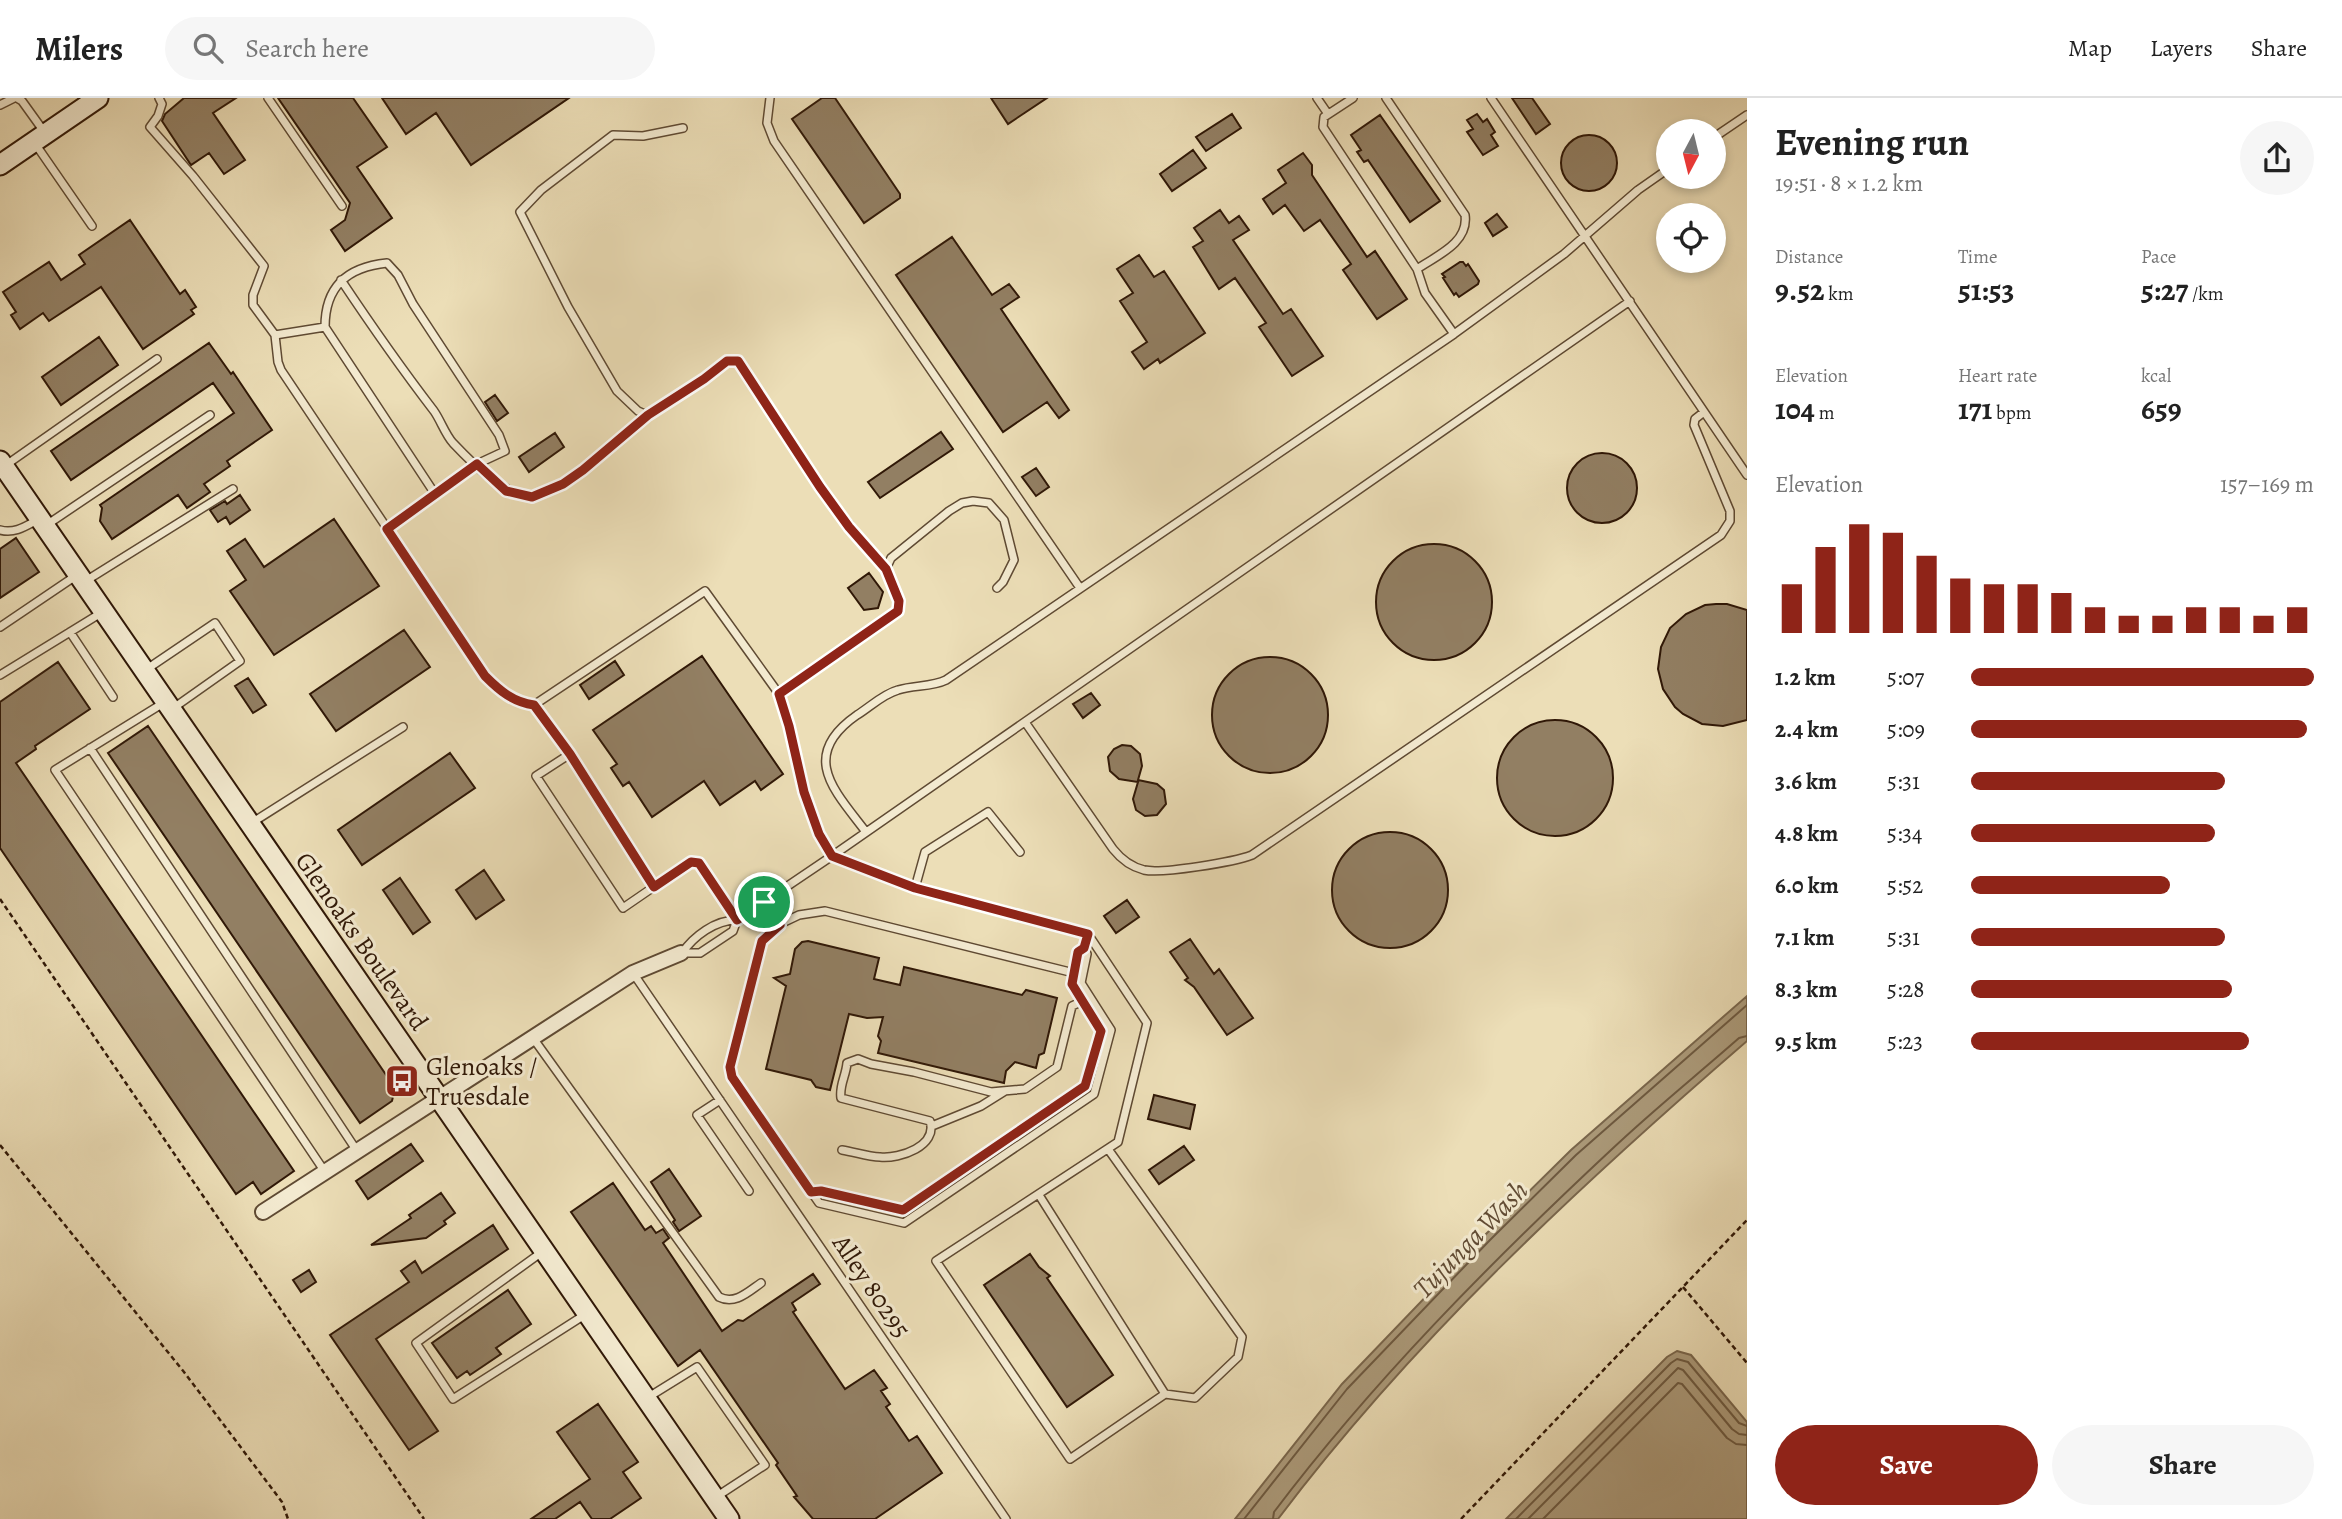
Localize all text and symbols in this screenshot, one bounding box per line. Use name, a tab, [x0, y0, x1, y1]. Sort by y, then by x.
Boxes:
search box	[165, 17, 655, 80]
text: Milers	[35, 26, 123, 71]
icon: search	[189, 29, 227, 67]
text: Search here	[245, 31, 369, 66]
text: Map	[2068, 32, 2112, 64]
text: Layers	[2150, 32, 2213, 64]
text: Share	[2251, 32, 2307, 64]
text: Evening run	[1775, 116, 1969, 168]
north arrow	[1656, 119, 1726, 189]
map controls	[1656, 119, 1726, 273]
button: share	[2240, 121, 2314, 195]
text: 19:51 · 8 × 1.2 km	[1775, 168, 1923, 199]
button: locate	[1656, 203, 1726, 273]
text: Distance	[1775, 244, 1843, 270]
text: Time	[1958, 244, 1997, 270]
text: Pace	[2141, 244, 2176, 270]
text: 9.52	[1775, 270, 1824, 310]
text: 51:53	[1958, 270, 2014, 310]
text: 5:27	[2141, 270, 2188, 310]
text: km	[1824, 281, 1853, 307]
text: /km	[2188, 281, 2224, 307]
text: Elevation	[1775, 363, 1848, 389]
text: Heart rate	[1958, 363, 2037, 389]
text: kcal	[2141, 363, 2171, 389]
text: 104	[1775, 389, 1815, 429]
text: 171	[1958, 389, 1992, 429]
text: 659	[2141, 389, 2182, 429]
text: m	[1815, 400, 1835, 426]
text: bpm	[1992, 400, 2032, 426]
text: Elevation	[1775, 469, 1863, 500]
text: 157–169 m	[2220, 469, 2314, 500]
text: 1.2 km	[1775, 662, 1836, 693]
text: 5:07	[1887, 662, 1924, 693]
text: 2.4 km	[1775, 714, 1838, 745]
text: 5:09	[1887, 714, 1925, 745]
text: 3.6 km	[1775, 766, 1837, 797]
text: 5:31	[1887, 766, 1920, 797]
text: 4.8 km	[1775, 818, 1838, 849]
text: 5:34	[1887, 818, 1922, 849]
street label: Glenoaks Boulevard	[287, 845, 436, 1037]
text: 6.0 km	[1775, 870, 1839, 901]
text: 5:52	[1887, 870, 1923, 901]
pin	[734, 872, 794, 932]
icon: arrive	[745, 883, 783, 921]
text: 7.1 km	[1775, 922, 1835, 953]
text: 5:31	[1887, 922, 1920, 953]
text: 8.3 km	[1775, 974, 1837, 1005]
text: 5:28	[1887, 974, 1924, 1005]
text: 9.5 km	[1775, 1026, 1837, 1057]
text: 5:23	[1887, 1026, 1923, 1057]
place label: Glenoaks / Truesdale	[426, 1049, 537, 1114]
bus stop icon: Glenoaks / Truesdale	[383, 1062, 421, 1100]
water label: Tujunga Wash	[1405, 1172, 1537, 1307]
street label: Alley 80295	[824, 1227, 919, 1345]
button: Save	[1775, 1425, 2038, 1505]
button: Share	[2052, 1425, 2314, 1505]

